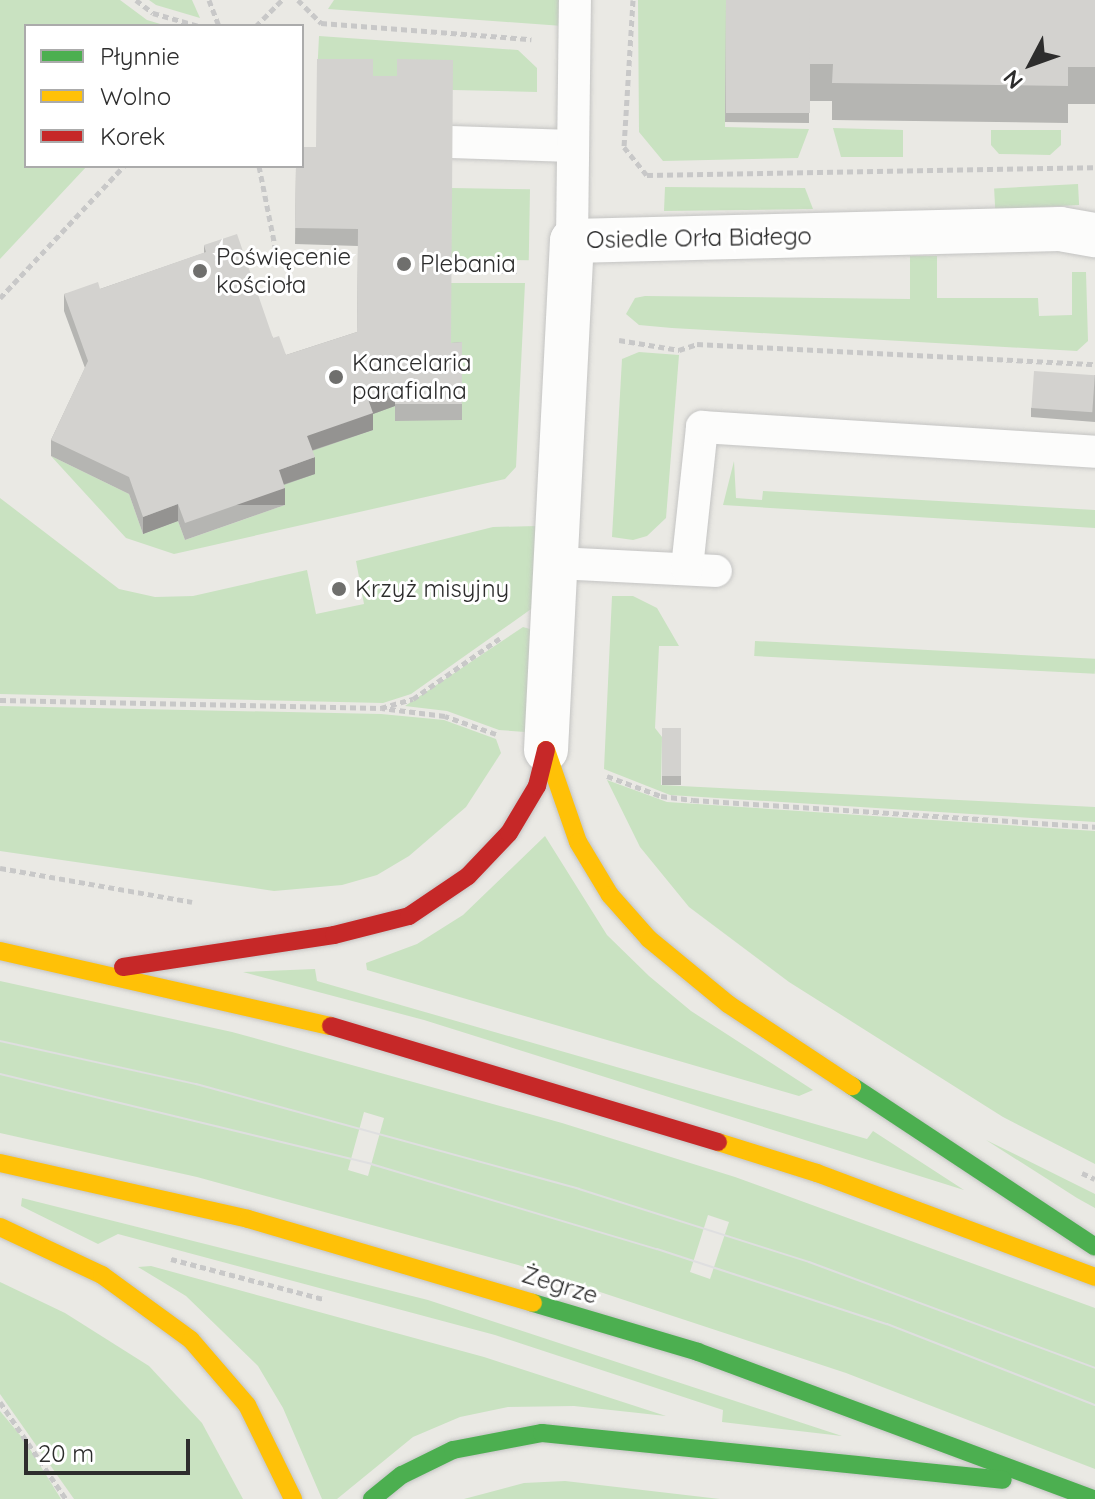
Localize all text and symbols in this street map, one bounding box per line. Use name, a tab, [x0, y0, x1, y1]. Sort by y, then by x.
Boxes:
legend	[24, 24, 304, 168]
north arrow	[991, 24, 1071, 104]
text: Płynnie	[100, 41, 180, 71]
text: N	[997, 64, 1029, 95]
text: Wolno	[100, 81, 171, 111]
text: Korek	[100, 121, 165, 151]
street label: Osiedle Orła Białego	[586, 222, 812, 254]
place label: Poświęcenie kościoła	[216, 243, 351, 299]
place label: Plebania	[420, 250, 516, 278]
marker: Plebania	[395, 255, 413, 273]
marker: Poświęcenie kościoła	[191, 262, 209, 280]
place label: Kancelaria parafialna	[352, 349, 472, 405]
marker: Kancelaria parafialna	[327, 368, 345, 386]
place label: Krzyż misyjny	[355, 575, 509, 603]
marker: Krzyż misyjny	[330, 580, 348, 598]
street label: Żegrze	[519, 1260, 601, 1310]
scale bar	[28, 1423, 194, 1473]
text: 20 m	[38, 1438, 94, 1468]

